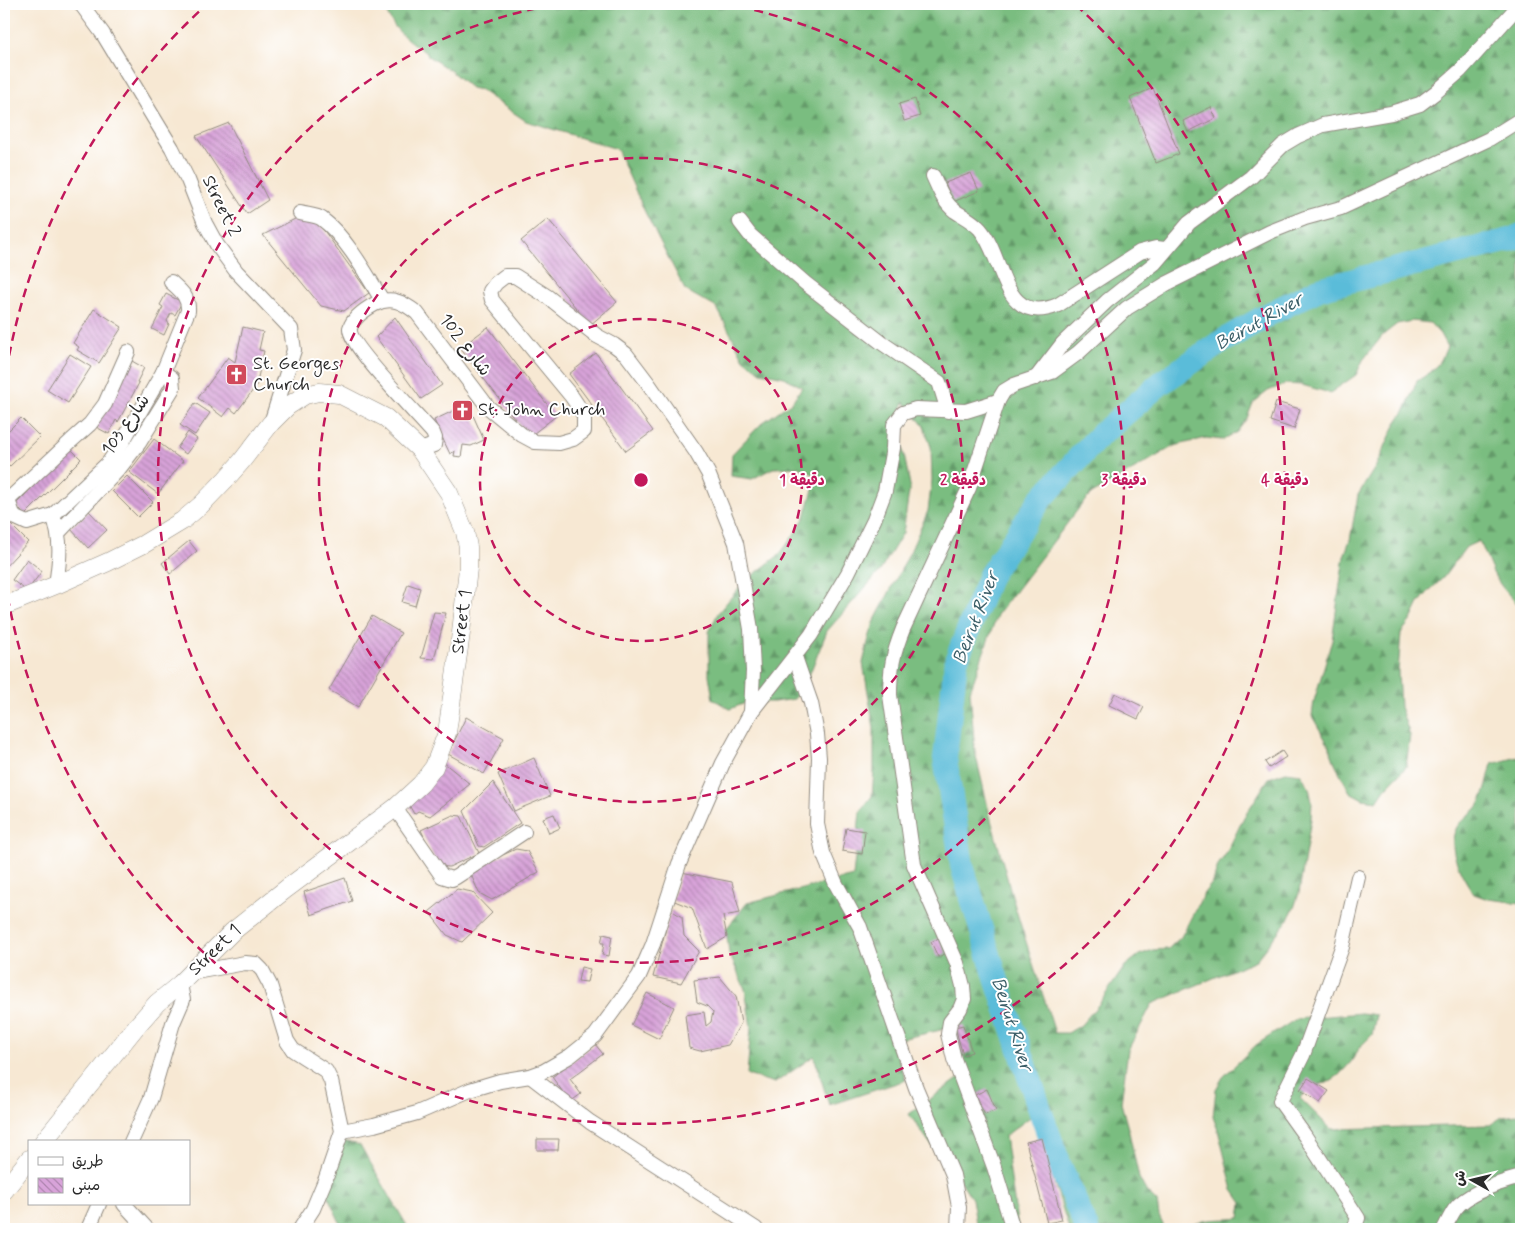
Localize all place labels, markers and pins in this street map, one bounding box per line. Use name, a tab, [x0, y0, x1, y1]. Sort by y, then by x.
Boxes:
place label: St. Georges Church	[253, 352, 339, 397]
church icon: St. Georges Church	[225, 362, 249, 386]
church icon: St. John Church	[450, 398, 474, 422]
place label: St. John Church	[478, 398, 605, 422]
centre of rings	[632, 471, 650, 489]

